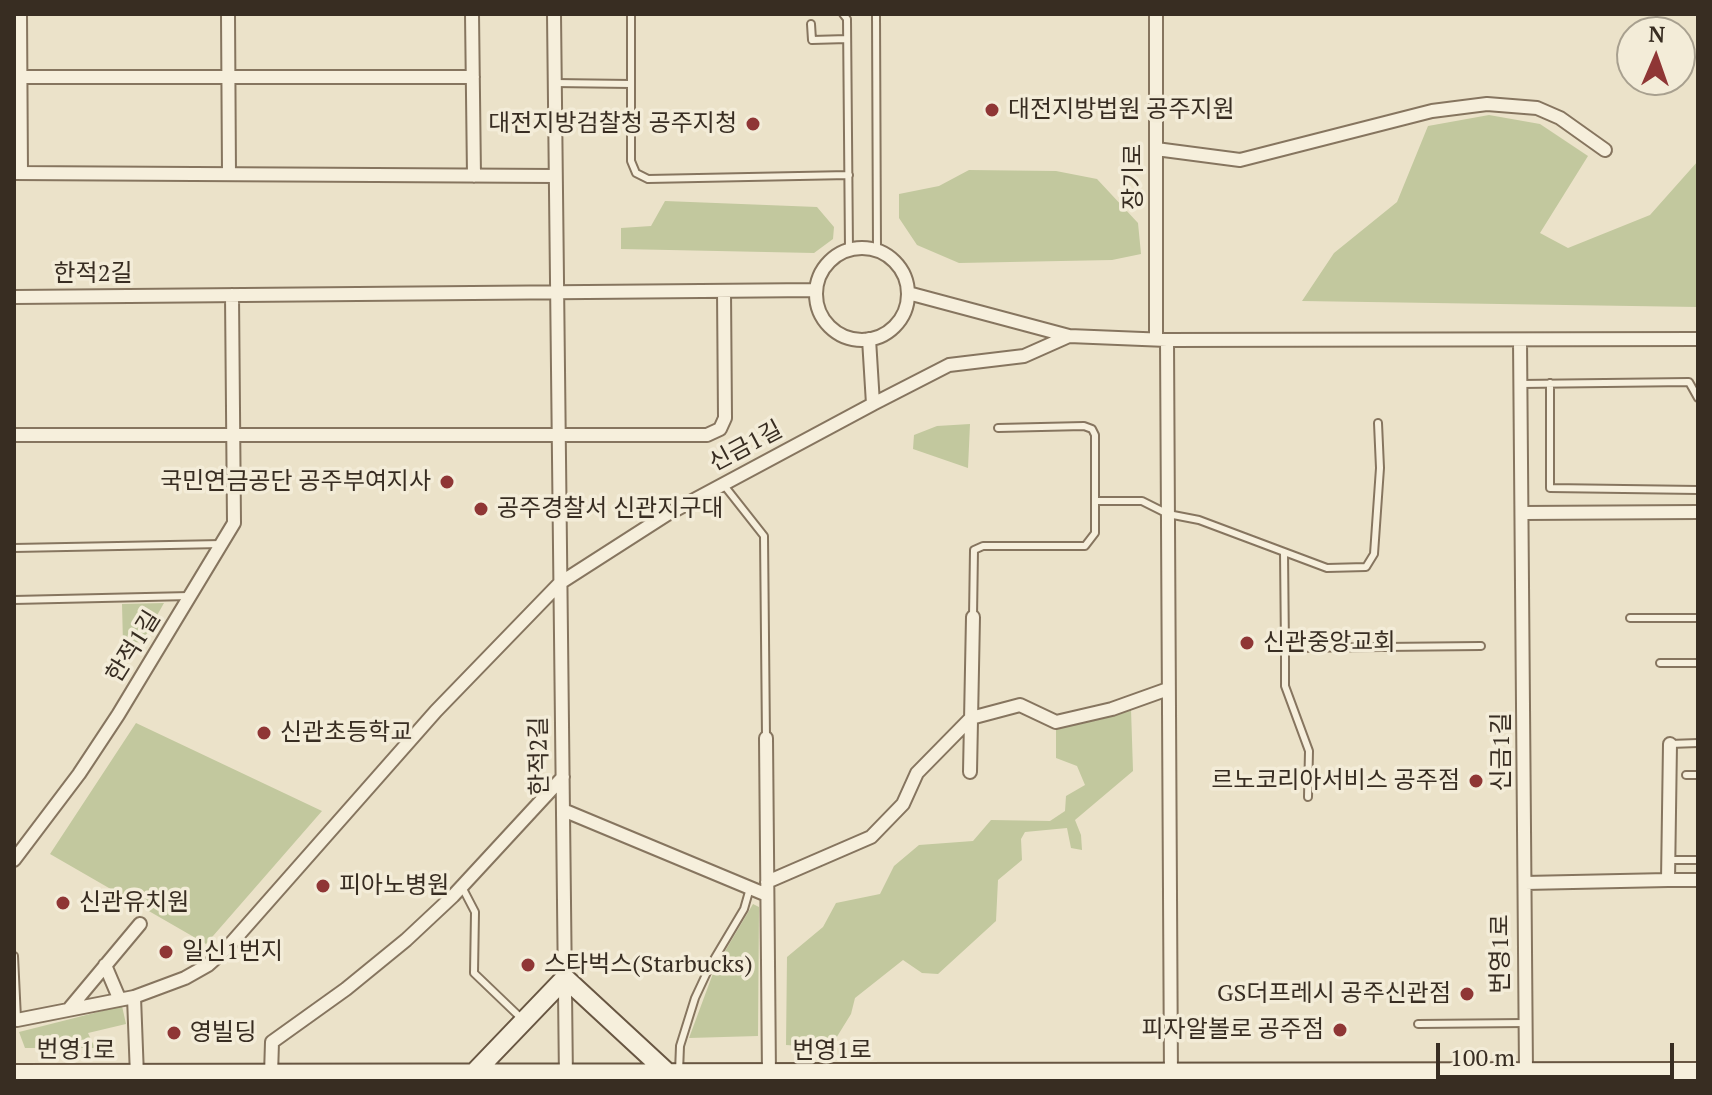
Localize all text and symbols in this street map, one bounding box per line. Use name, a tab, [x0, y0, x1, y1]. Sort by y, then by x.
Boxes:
north arrow	[1616, 16, 1696, 96]
text: N	[1648, 19, 1666, 48]
place label: 대전지방법원 공주지원	[1008, 96, 1235, 124]
marker: 대전지방법원 공주지원	[983, 101, 1001, 119]
place label: 대전지방검찰청 공주지청	[488, 110, 737, 138]
marker: 대전지방검찰청 공주지청	[744, 115, 762, 133]
street label: 장기로	[1120, 144, 1148, 210]
street label: 한적2길	[53, 260, 133, 288]
street label: 신금1길	[704, 416, 788, 478]
place label: 국민연금공단 공주부여지사	[160, 468, 431, 496]
marker: 국민연금공단 공주부여지사	[438, 473, 456, 491]
place label: 공주경찰서 신관지구대	[497, 495, 724, 523]
marker: 공주경찰서 신관지구대	[472, 500, 490, 518]
street label: 한적1길	[101, 606, 167, 688]
place label: 신관중앙교회	[1263, 629, 1395, 657]
marker: 신관중앙교회	[1238, 634, 1256, 652]
street label: 신금1길	[1488, 712, 1516, 792]
street label: 한적2길	[525, 716, 555, 796]
place label: 신관초등학교	[280, 719, 412, 747]
marker: 신관초등학교	[255, 724, 273, 742]
place label: 르노코리아서비스 공주점	[1211, 767, 1460, 795]
marker: 르노코리아서비스 공주점	[1467, 772, 1485, 790]
place label: 피아노병원	[339, 872, 449, 900]
marker: 피아노병원	[314, 877, 332, 895]
place label: 신관유치원	[79, 889, 189, 917]
marker: 신관유치원	[54, 894, 72, 912]
street label: 번영1로	[1487, 914, 1515, 994]
place label: 일신1번지	[182, 938, 283, 966]
marker: 일신1번지	[157, 943, 175, 961]
place label: 스타벅스(Starbucks)	[544, 951, 753, 979]
marker: 스타벅스(Starbucks)	[519, 956, 537, 974]
place label: GS더프레시 공주신관점	[1217, 980, 1451, 1008]
marker: GS더프레시 공주신관점	[1458, 985, 1476, 1003]
place label: 피자알볼로 공주점	[1142, 1016, 1324, 1044]
place label: 영빌딩	[190, 1019, 256, 1047]
marker: 피자알볼로 공주점	[1331, 1021, 1349, 1039]
marker: 영빌딩	[165, 1024, 183, 1042]
scale bar	[1440, 1027, 1678, 1077]
street label: 번영1로	[36, 1036, 116, 1066]
street label: 번영1로	[792, 1037, 872, 1065]
text: 100 m	[1450, 1041, 1515, 1073]

